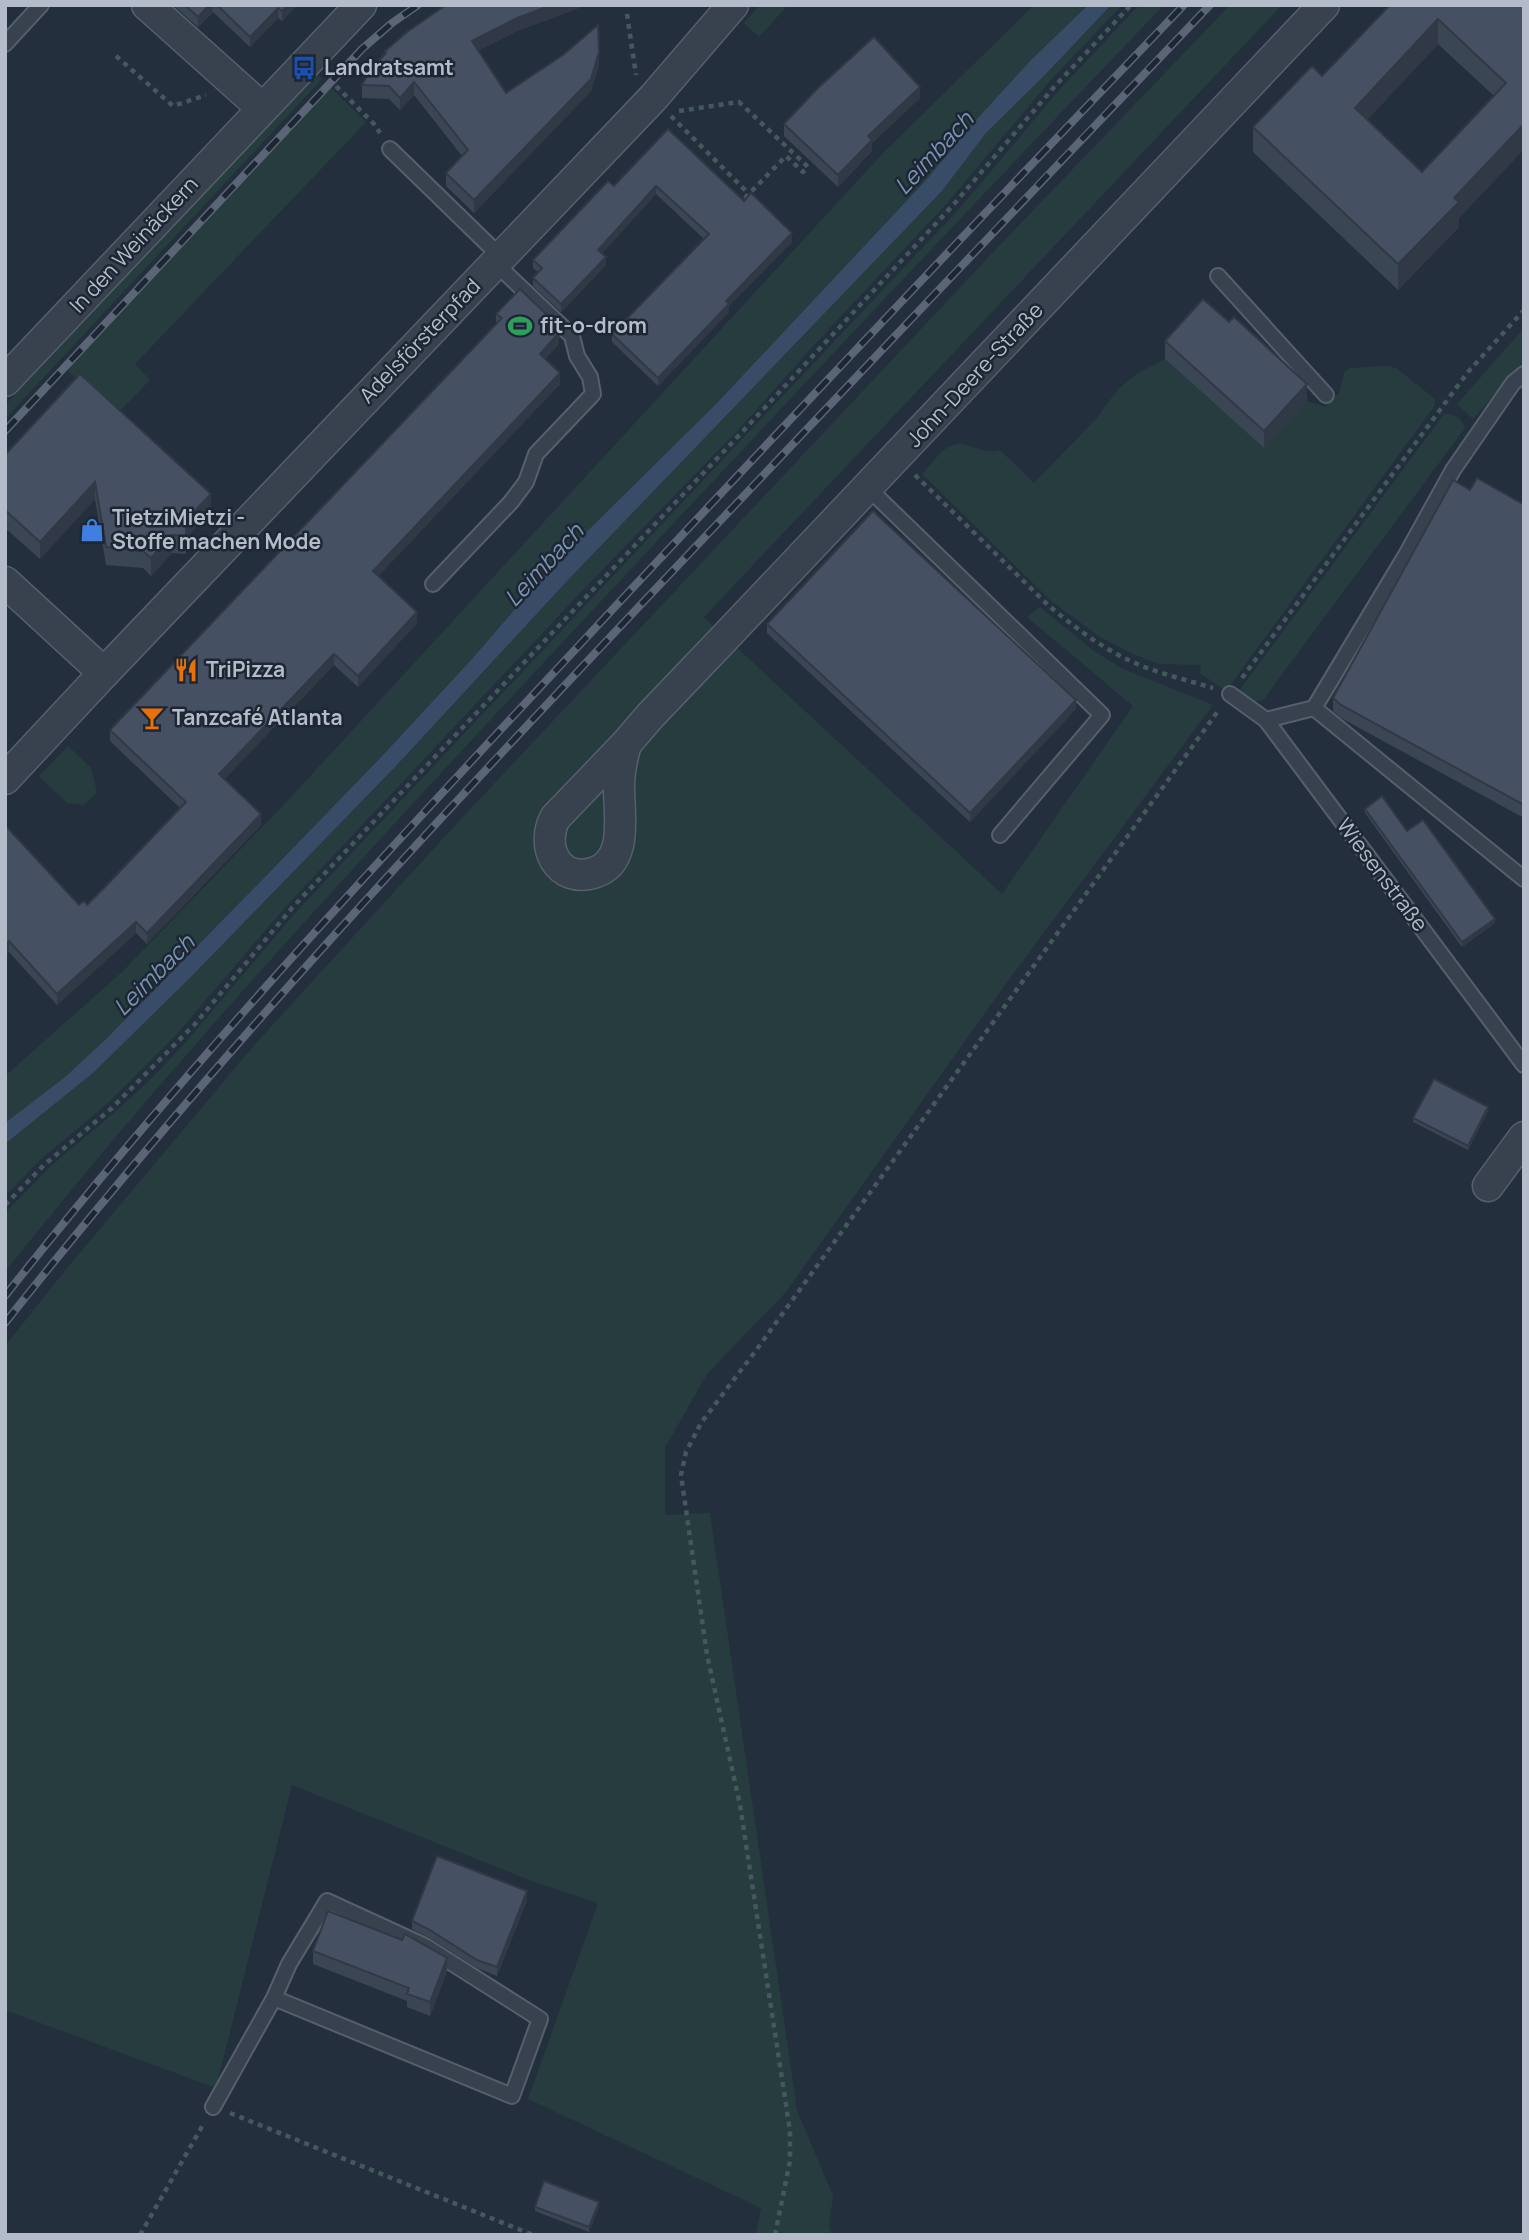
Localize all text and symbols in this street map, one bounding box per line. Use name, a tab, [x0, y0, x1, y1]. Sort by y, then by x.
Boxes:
place label: Landratsamt	[324, 53, 454, 81]
bus stop icon: Landratsamt	[290, 54, 318, 82]
water label: Leimbach	[886, 103, 981, 201]
street label: In den Weinäckern	[63, 170, 204, 318]
street label: Adelsförsterpfad	[353, 272, 486, 409]
street label: John-Deere-Straße	[900, 296, 1049, 453]
place label: fit-o-drom	[540, 311, 647, 339]
sports icon: fit-o-drom	[506, 312, 534, 340]
place label: TietziMietzi - Stoffe machen Mode	[112, 503, 321, 555]
water label: Leimbach	[496, 515, 591, 613]
shop icon: TietziMietzi - Stoffe machen Mode	[78, 516, 106, 544]
place label: TriPizza	[206, 655, 285, 683]
restaurant icon: TriPizza	[172, 656, 200, 684]
place label: Tanzcafé Atlanta	[172, 703, 343, 731]
bar icon: Tanzcafé Atlanta	[138, 704, 166, 732]
street label: Wiesenstraße	[1331, 812, 1435, 937]
water label: Leimbach	[106, 926, 202, 1022]

